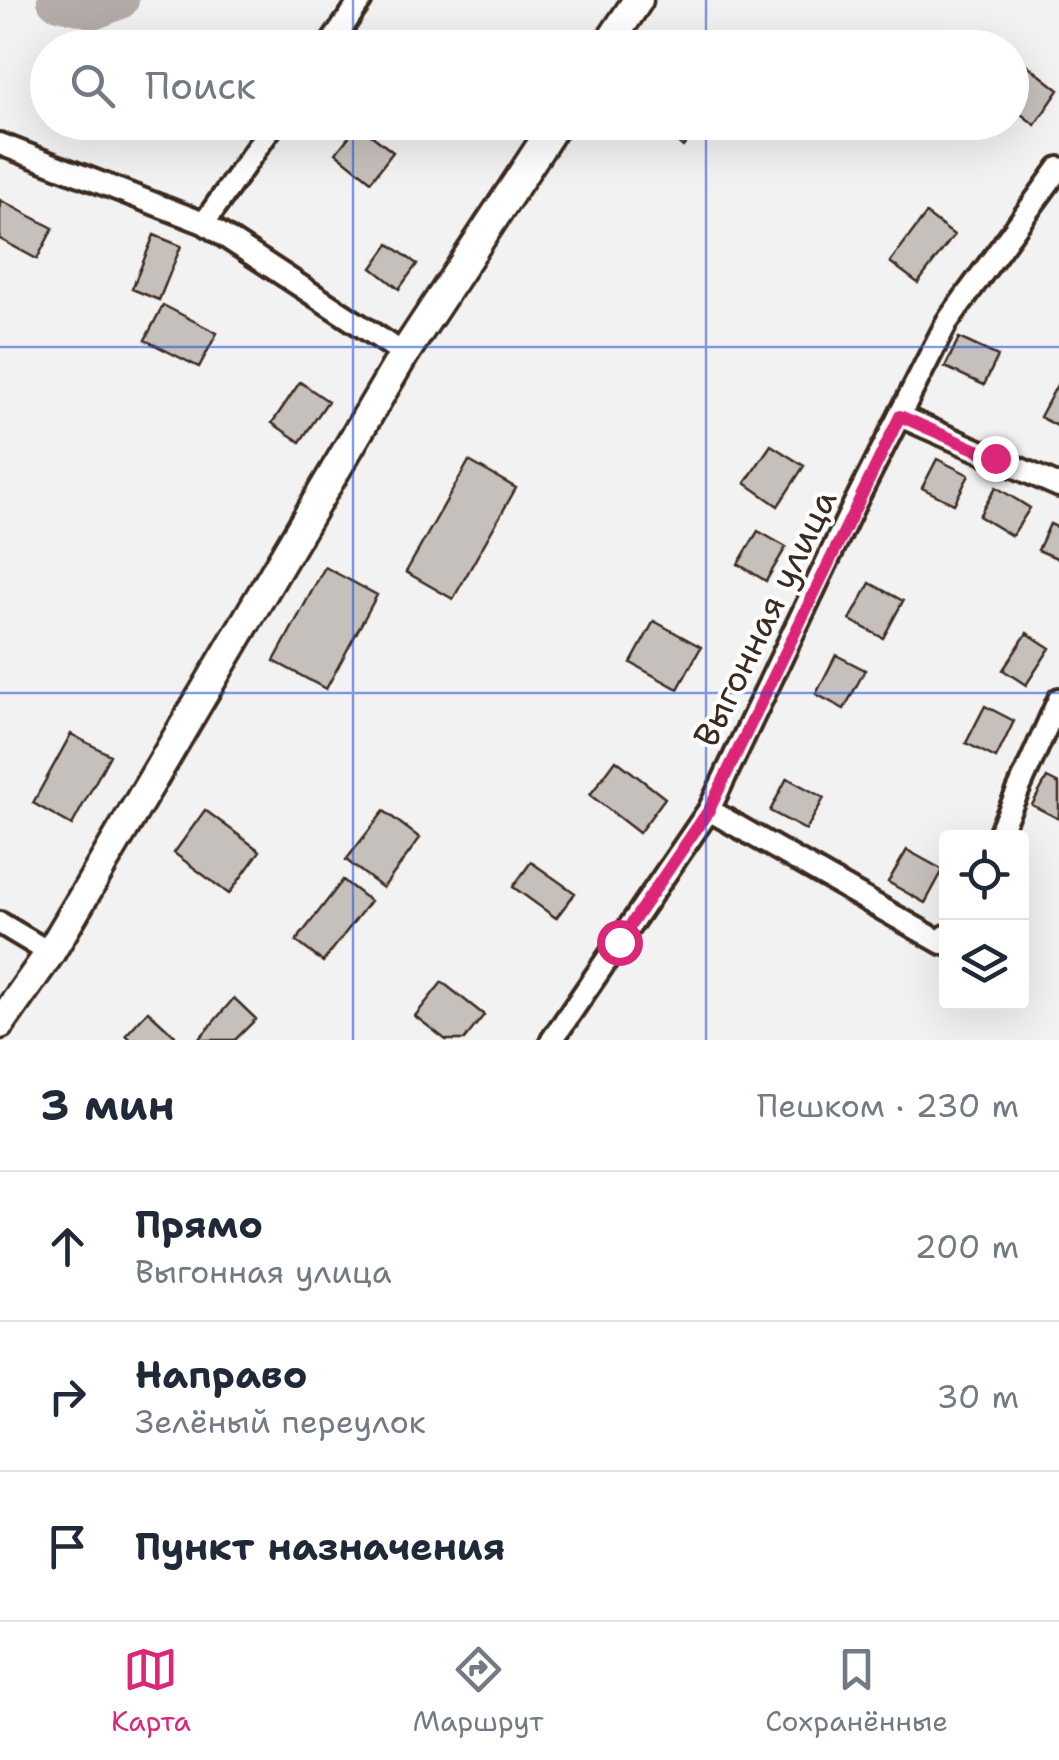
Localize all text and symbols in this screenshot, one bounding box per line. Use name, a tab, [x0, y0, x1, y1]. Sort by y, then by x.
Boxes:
search box	[30, 30, 1029, 140]
icon: search	[65, 58, 120, 113]
text: Поиск	[145, 60, 256, 111]
route end	[973, 436, 1019, 482]
street label: Выгонная улица	[682, 481, 847, 754]
map controls	[939, 830, 1029, 1010]
button: locate	[939, 830, 1029, 920]
route start	[597, 920, 643, 966]
button: layers	[939, 920, 1029, 1010]
text: 3 мин	[40, 1077, 175, 1133]
text: Пешком · 230 m	[757, 1084, 1019, 1127]
text: Прямо	[135, 1199, 263, 1250]
icon: ahead	[40, 1219, 95, 1274]
text: 200 m	[915, 1225, 1019, 1268]
text: Выгонная улица	[135, 1250, 392, 1293]
text: Направо	[135, 1349, 308, 1400]
icon: right	[40, 1369, 95, 1424]
text: 30 m	[936, 1375, 1019, 1418]
text: Зелёный переулок	[135, 1400, 426, 1443]
icon: arrive	[40, 1519, 95, 1574]
text: Пункт назначения	[135, 1521, 505, 1572]
tab: Карта	[111, 1642, 191, 1740]
tab: Маршрут	[413, 1642, 543, 1740]
tab: Сохранённые	[765, 1642, 948, 1740]

